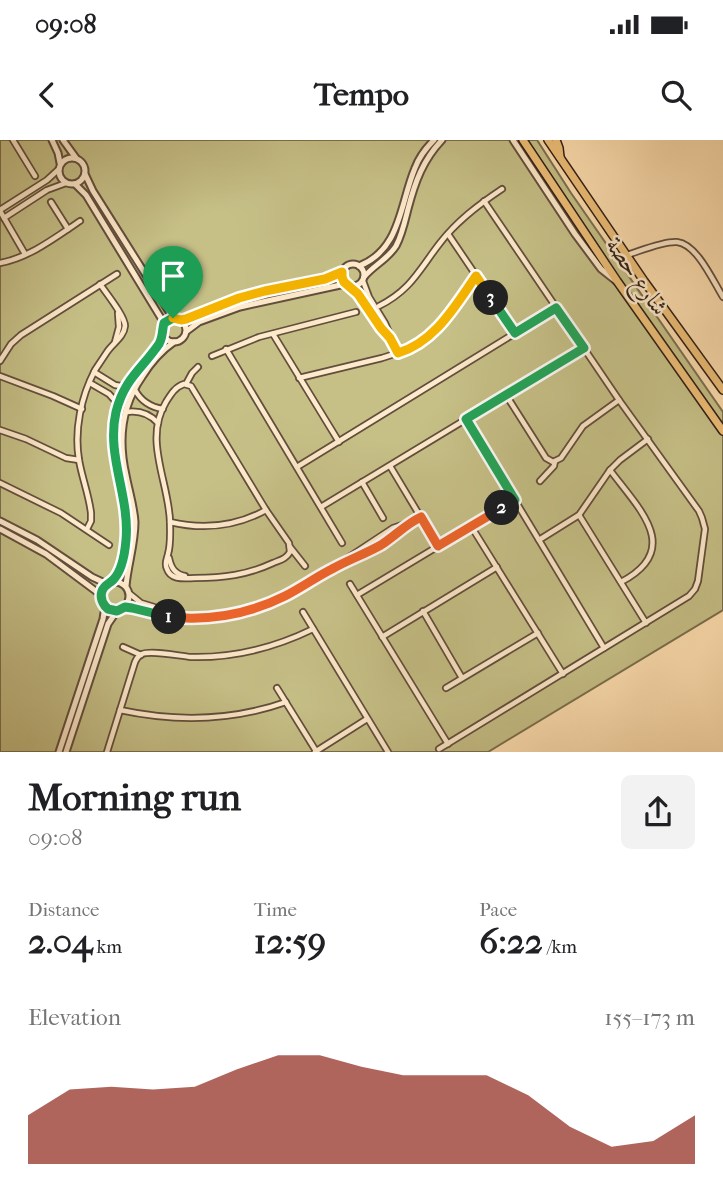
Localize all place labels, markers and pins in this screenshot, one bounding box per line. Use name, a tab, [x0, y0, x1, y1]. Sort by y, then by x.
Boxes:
pin	[143, 246, 203, 318]
pin: 3	[474, 280, 508, 316]
pin: 2	[484, 490, 520, 526]
pin: 1	[152, 600, 186, 634]

